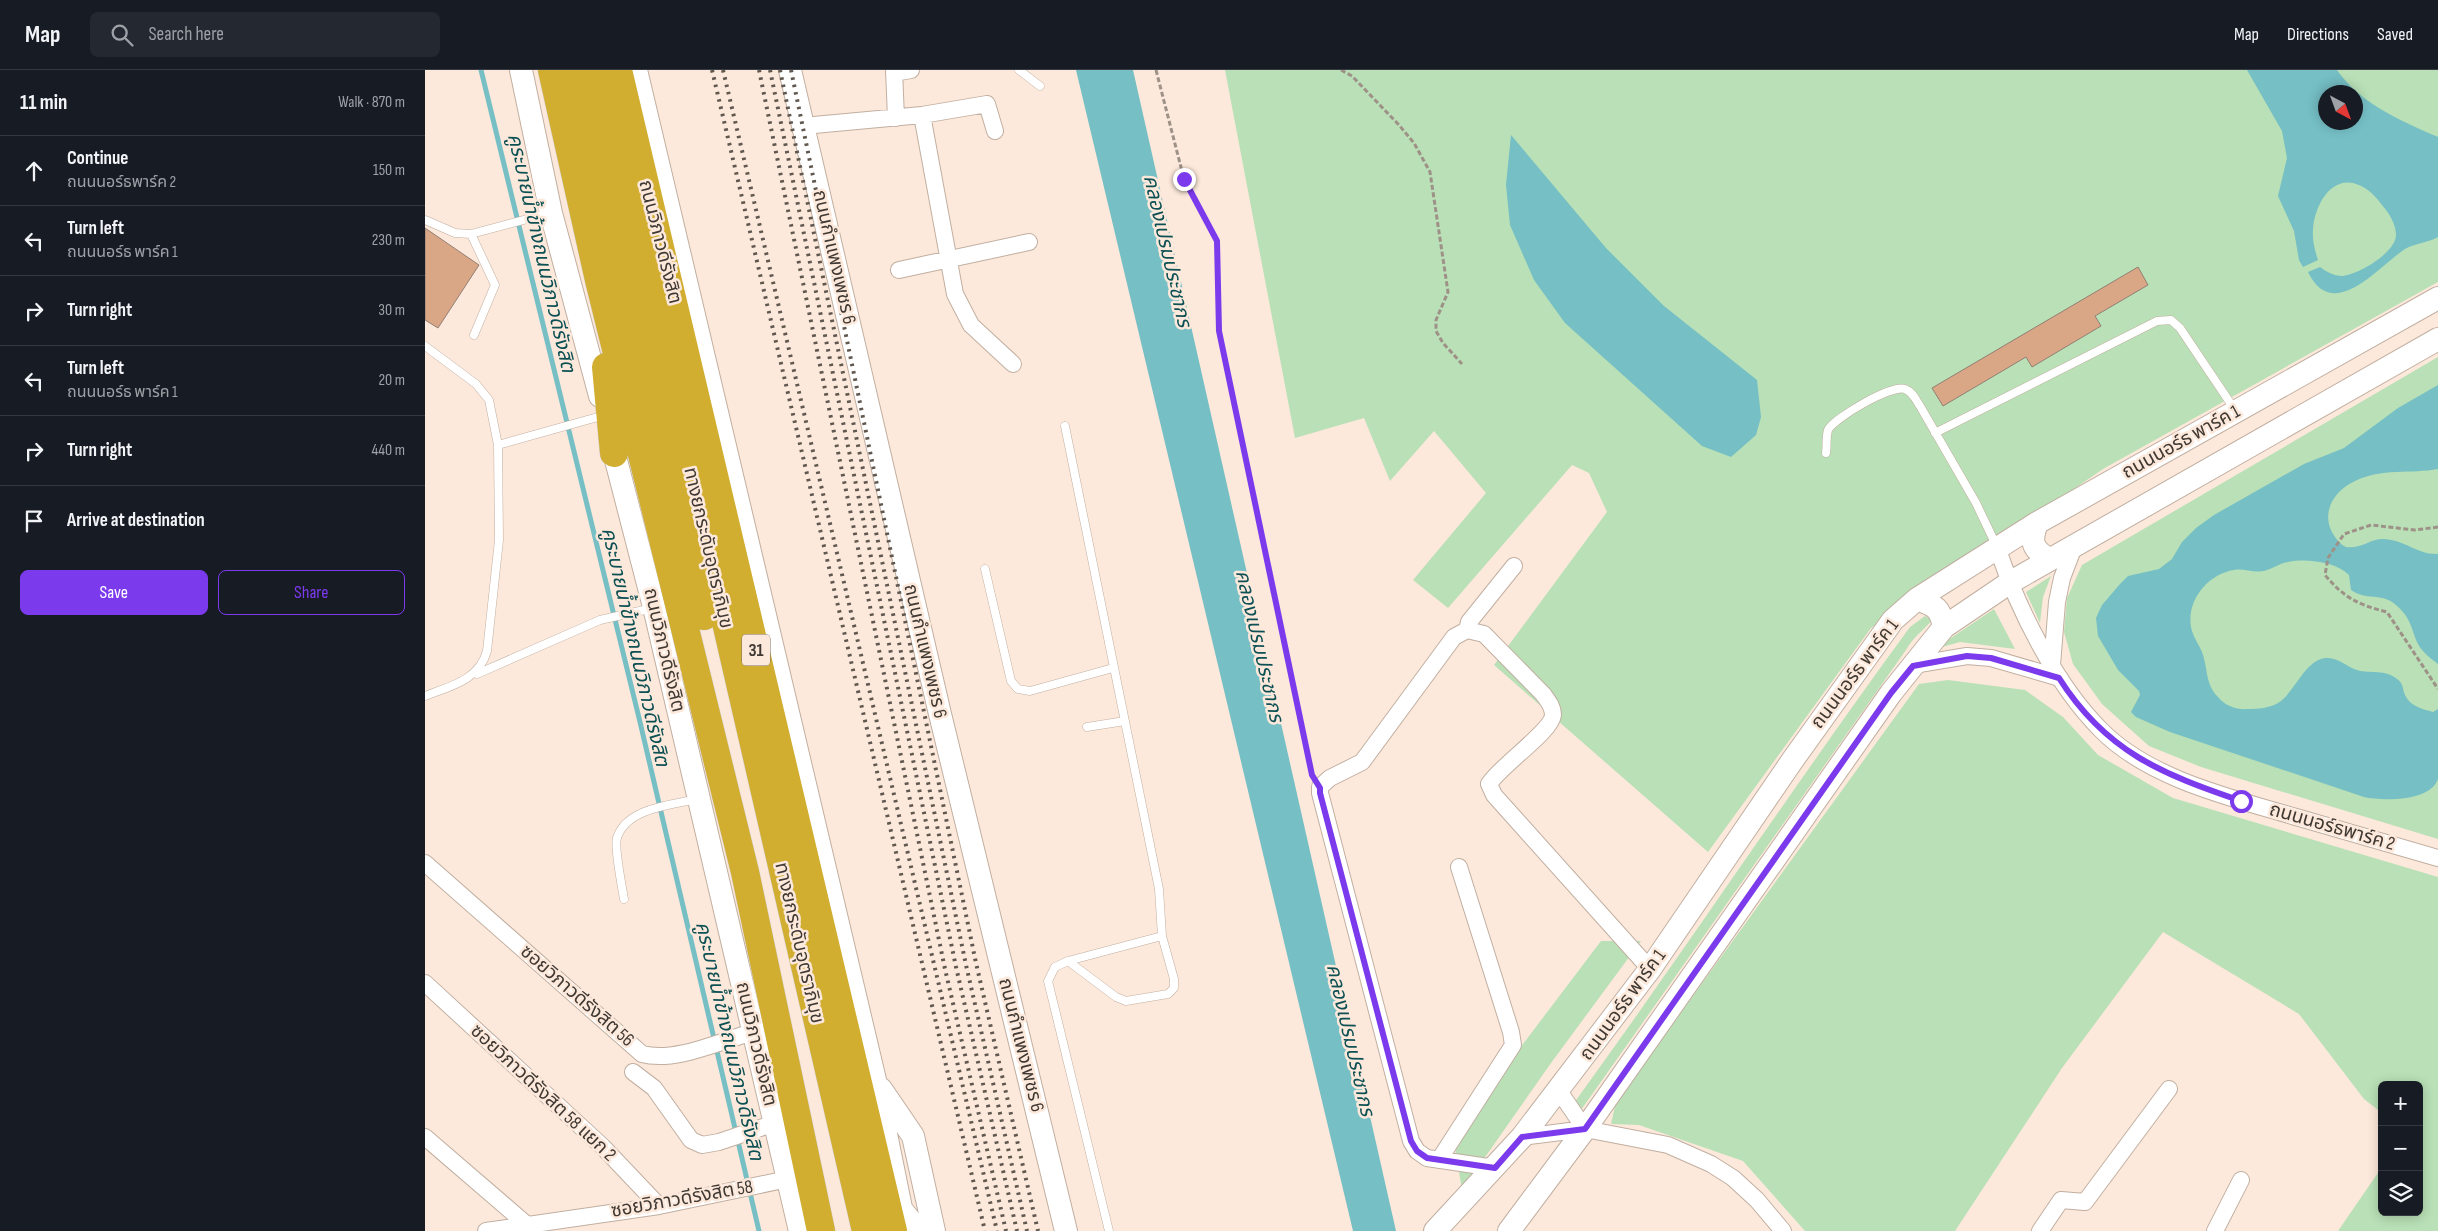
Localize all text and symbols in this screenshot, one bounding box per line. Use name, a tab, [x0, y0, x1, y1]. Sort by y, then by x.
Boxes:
search box	[90, 12, 440, 57]
text: Map	[25, 20, 60, 49]
icon: search	[108, 21, 136, 49]
text: Search here	[148, 23, 224, 46]
text: Map	[2234, 24, 2259, 45]
text: Directions	[2287, 24, 2349, 45]
text: Saved	[2377, 24, 2413, 45]
north arrow	[2318, 85, 2363, 130]
text: 11 min	[20, 90, 67, 115]
text: Walk · 870 m	[338, 93, 405, 112]
water label: คูระบายน้ำข้างถนนวิภาวดีรังสิต	[502, 131, 583, 376]
text: Continue	[67, 147, 128, 170]
icon: ahead	[20, 157, 48, 185]
text: 150 m	[373, 161, 405, 180]
route end	[1173, 168, 1196, 191]
text: ถนนนอร์ธพาร์ค 2	[67, 173, 176, 192]
water label: คลองเปรมประชากร	[1138, 173, 1196, 331]
street label: ถนนวิภาวดีรังสิต	[634, 178, 686, 306]
street label: ถนนกำแพงเพชร 6	[807, 188, 861, 326]
text: Turn left	[67, 217, 124, 240]
icon: left	[20, 227, 48, 255]
text: 230 m	[372, 231, 405, 250]
text: ถนนนอร์ธ พาร์ค 1	[67, 243, 178, 262]
icon: right	[20, 297, 48, 325]
text: Turn right	[67, 299, 132, 322]
text: 30 m	[378, 301, 405, 320]
text: Turn left	[67, 357, 124, 380]
icon: left	[20, 367, 48, 395]
text: 20 m	[378, 371, 405, 390]
text: ถนนนอร์ธ พาร์ค 1	[67, 383, 178, 402]
street label: ถนนนอร์ธ พาร์ค 1	[2118, 400, 2244, 484]
icon: right	[20, 437, 48, 465]
text: Turn right	[67, 439, 132, 462]
text: 440 m	[372, 441, 405, 460]
street label: ทางยกระดับอุตราภิมุข	[678, 465, 738, 631]
icon: arrive	[20, 507, 48, 535]
text: Arrive at destination	[67, 509, 205, 532]
water label: คูระบายน้ำข้างถนนวิภาวดีรังสิต	[596, 525, 674, 769]
water label: คลองเปรมประชากร	[1230, 568, 1288, 726]
button: Save	[20, 570, 208, 615]
button: Share	[218, 570, 405, 615]
street label: ถนนกำแพงเพชร 6	[898, 582, 952, 720]
street label: ถนนวิภาวดีรังสิต	[639, 586, 689, 714]
street label: ถนนนอร์ธ พาร์ค 1	[1806, 614, 1904, 733]
road number: 31	[742, 634, 770, 666]
route start	[2230, 790, 2253, 813]
street label: ถนนนอร์ธพาร์ค 2	[2267, 798, 2397, 856]
street label: ทางยกระดับอุตราภิมุข	[769, 860, 829, 1026]
water label: คูระบายน้ำข้างถนนวิภาวดีรังสิต	[690, 919, 768, 1163]
street label: ซอยวิภาวดีรังสิต 56	[515, 940, 639, 1052]
street label: ถนนนอร์ธ พาร์ค 1	[1575, 945, 1671, 1065]
water label: คลองเปรมประชากร	[1321, 962, 1379, 1120]
street label: ถนนกำแพงเพชร 6	[993, 976, 1049, 1114]
street label: ถนนวิภาวดีรังสิต	[731, 980, 781, 1108]
street label: ซอยวิภาวดีรังสิต 58 แยก 2	[465, 1020, 621, 1166]
map controls	[2378, 1081, 2423, 1216]
button: +	[2378, 1081, 2423, 1126]
button: −	[2378, 1126, 2423, 1171]
button: layers	[2378, 1171, 2423, 1216]
street label: ซอยวิภาวดีรังสิต 58	[609, 1175, 755, 1223]

